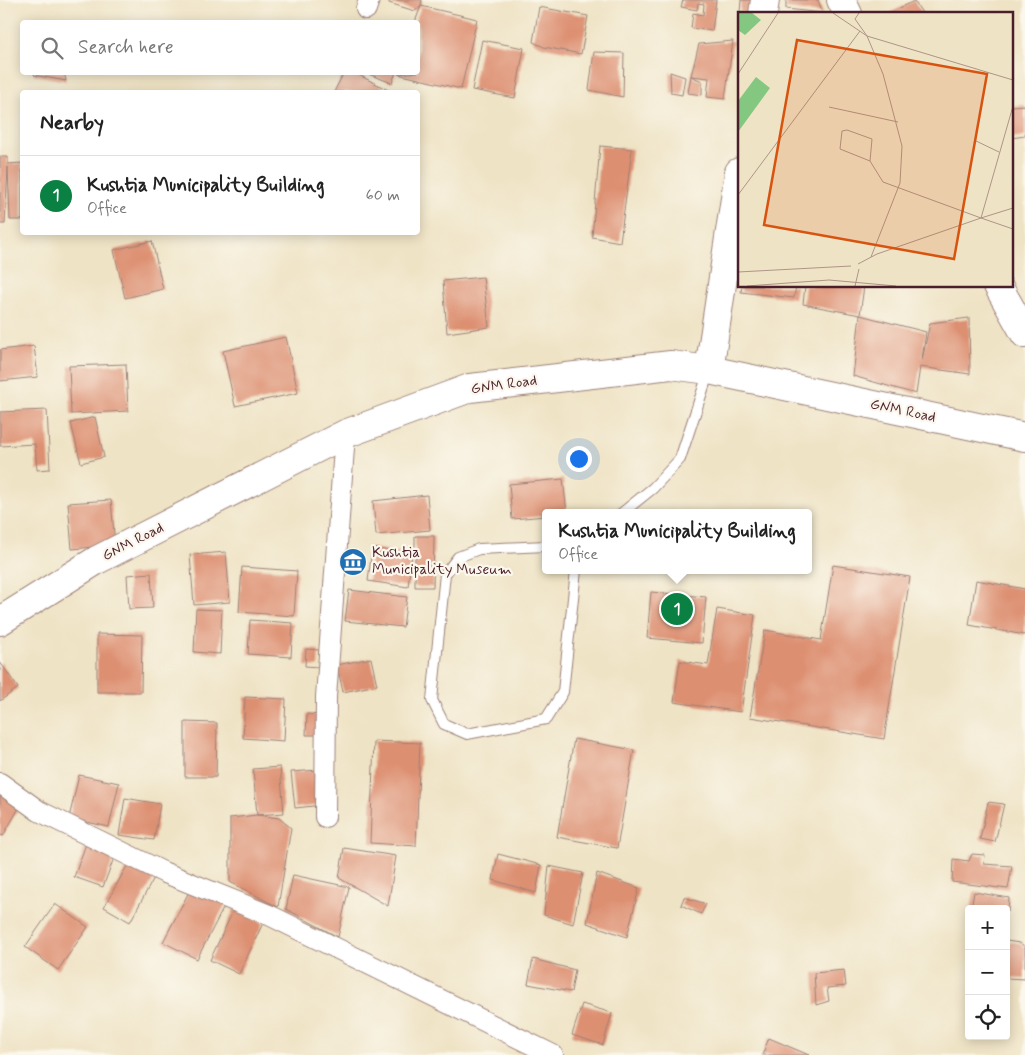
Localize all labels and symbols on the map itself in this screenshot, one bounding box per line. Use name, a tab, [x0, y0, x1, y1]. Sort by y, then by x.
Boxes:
inset map	[738, 12, 1012, 288]
street label: GNM Road	[470, 370, 538, 400]
street label: GNM Road	[868, 394, 938, 428]
your location	[566, 446, 592, 472]
street label: GNM Road	[99, 518, 167, 566]
place label: Kushtia Municipality Museum	[372, 543, 512, 580]
museum icon: Kushtia Municipality Museum	[338, 547, 368, 577]
pin: 1	[661, 590, 693, 628]

